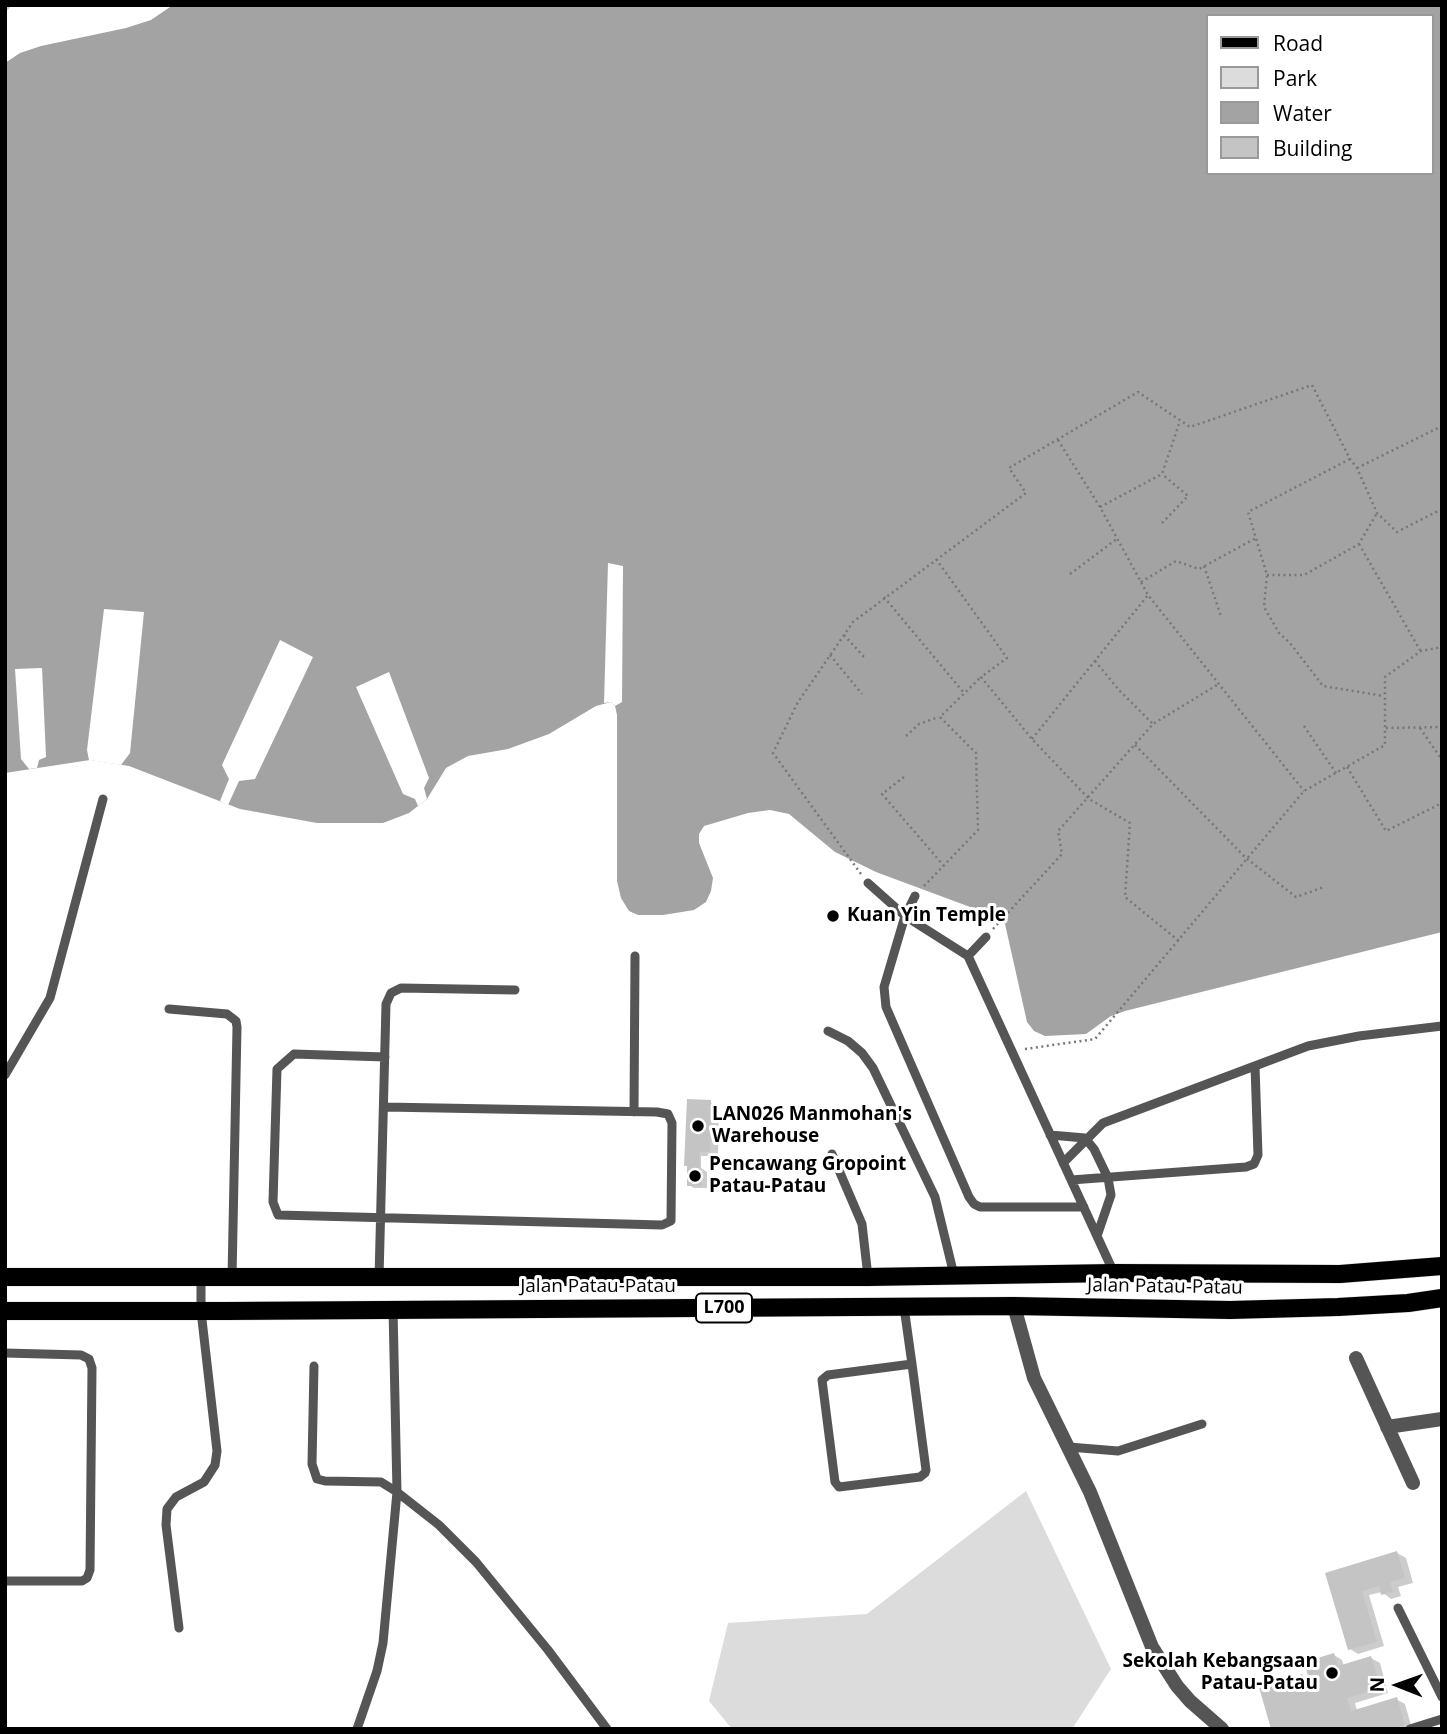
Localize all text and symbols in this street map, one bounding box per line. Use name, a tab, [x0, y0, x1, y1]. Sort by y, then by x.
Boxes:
legend	[1206, 14, 1433, 175]
text: Road	[1273, 29, 1323, 57]
text: Park	[1273, 64, 1317, 92]
text: Water	[1273, 99, 1332, 127]
text: Building	[1273, 134, 1352, 162]
place label: Kuan Yin Temple	[847, 905, 1006, 927]
marker: Kuan Yin Temple	[825, 908, 841, 924]
place label: LAN026 Manmohan's Warehouse	[712, 1104, 912, 1148]
marker: LAN026 Manmohan's Warehouse	[690, 1118, 706, 1134]
place label: Pencawang Gropoint Patau-Patau	[709, 1154, 906, 1198]
marker: Pencawang Gropoint Patau-Patau	[687, 1168, 703, 1184]
street label: Jalan Patau-Patau	[1087, 1274, 1243, 1300]
street label: Jalan Patau-Patau	[520, 1276, 676, 1298]
road number: L700	[696, 1294, 752, 1322]
north arrow	[1363, 1650, 1433, 1720]
place label: Sekolah Kebangsaan Patau-Patau	[1123, 1651, 1318, 1695]
marker: Sekolah Kebangsaan Patau-Patau	[1324, 1665, 1340, 1681]
text: N	[1364, 1677, 1390, 1693]

